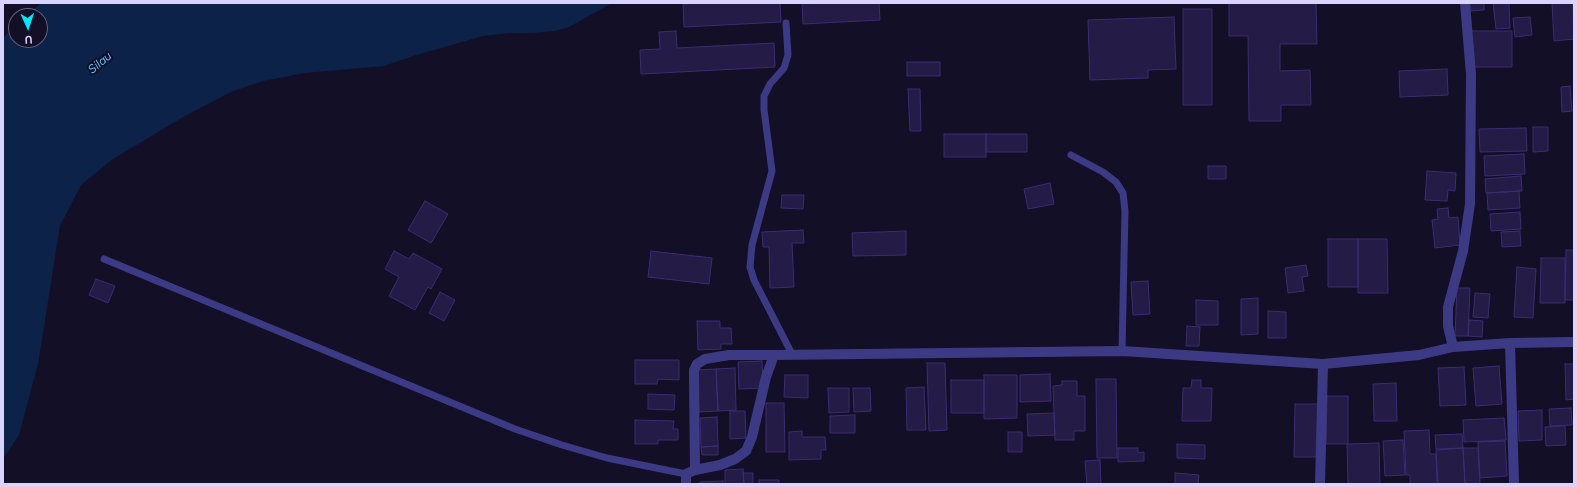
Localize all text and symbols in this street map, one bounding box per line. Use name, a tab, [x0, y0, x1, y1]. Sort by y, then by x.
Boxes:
north arrow	[8, 8, 48, 48]
text: U	[24, 33, 33, 46]
water label: Silau	[85, 49, 115, 77]

